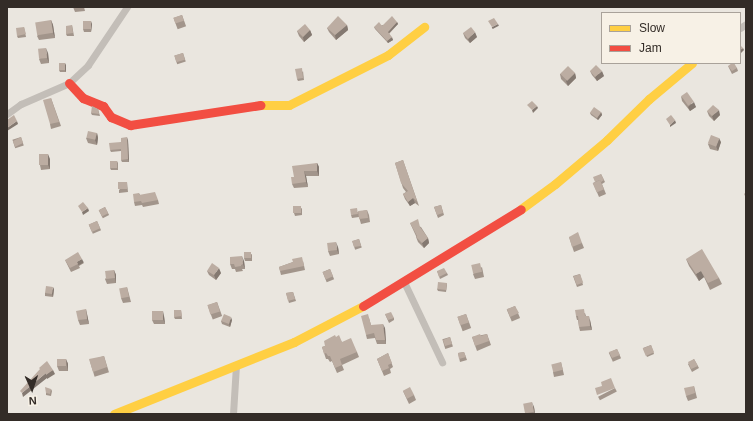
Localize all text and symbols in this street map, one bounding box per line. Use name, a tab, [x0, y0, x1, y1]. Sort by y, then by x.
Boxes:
legend	[601, 12, 741, 64]
text: Slow	[639, 21, 665, 35]
text: Jam	[639, 41, 662, 55]
north arrow	[12, 369, 52, 409]
text: N	[28, 395, 37, 407]

